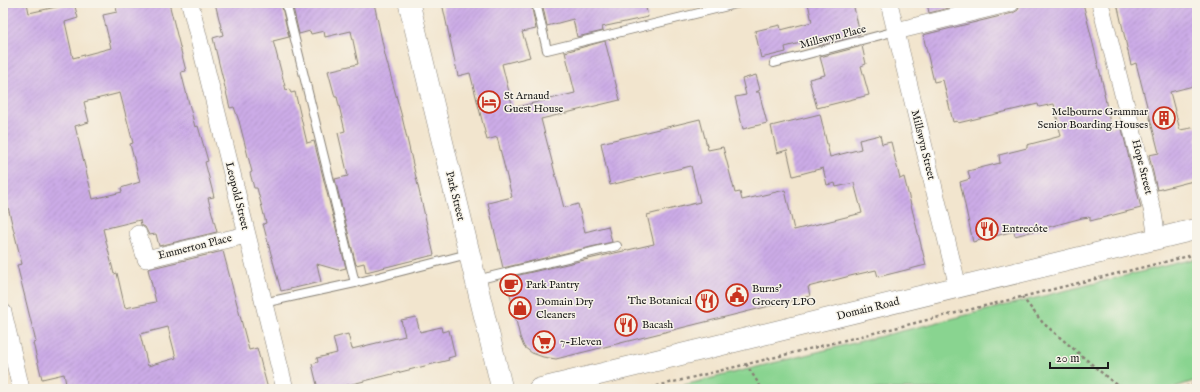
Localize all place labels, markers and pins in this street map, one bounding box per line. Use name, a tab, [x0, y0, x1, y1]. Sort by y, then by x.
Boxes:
hotel icon: St Arnaud Guest House	[476, 89, 502, 115]
place label: St Arnaud Guest House	[504, 89, 563, 116]
place label: Melbourne Grammar Senior Boarding Houses	[1038, 105, 1148, 132]
building icon: Melbourne Grammar Senior Boarding Houses	[1151, 105, 1177, 131]
restaurant icon: Entrecôte	[974, 216, 1000, 242]
place label: Entrecôte	[1002, 222, 1048, 236]
cafe icon: Park Pantry	[498, 272, 524, 298]
place label: Park Pantry	[526, 278, 580, 292]
public building icon: Burns' Grocery LPO	[724, 282, 750, 308]
place label: Burns' Grocery LPO	[752, 282, 816, 309]
restaurant icon: The Botanical	[694, 288, 720, 314]
place label: The Botanical	[628, 294, 692, 308]
shop icon: Domain Dry Cleaners	[507, 295, 533, 321]
place label: Domain Dry Cleaners	[536, 295, 594, 322]
restaurant icon: Bacash	[613, 312, 639, 338]
place label: Bacash	[642, 318, 673, 332]
supermarket icon: 7-Eleven	[531, 329, 557, 355]
place label: 7-Eleven	[560, 335, 602, 349]

